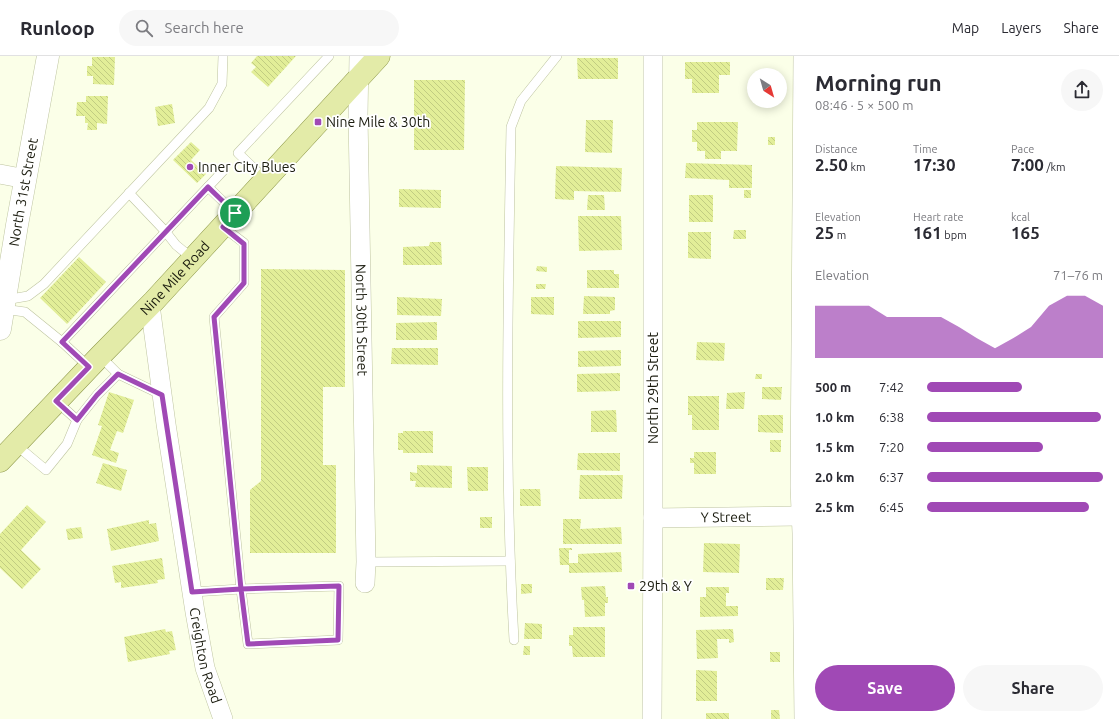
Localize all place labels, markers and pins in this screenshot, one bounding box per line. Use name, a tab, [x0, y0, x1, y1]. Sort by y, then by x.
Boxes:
place label: Nine Mile & 30th	[326, 114, 430, 130]
marker: Nine Mile & 30th	[313, 117, 323, 127]
place label: Inner City Blues	[198, 159, 296, 175]
marker: Inner City Blues	[185, 162, 195, 172]
pin	[218, 196, 252, 230]
place label: 29th & Y	[639, 578, 692, 594]
marker: 29th & Y	[626, 581, 636, 591]

